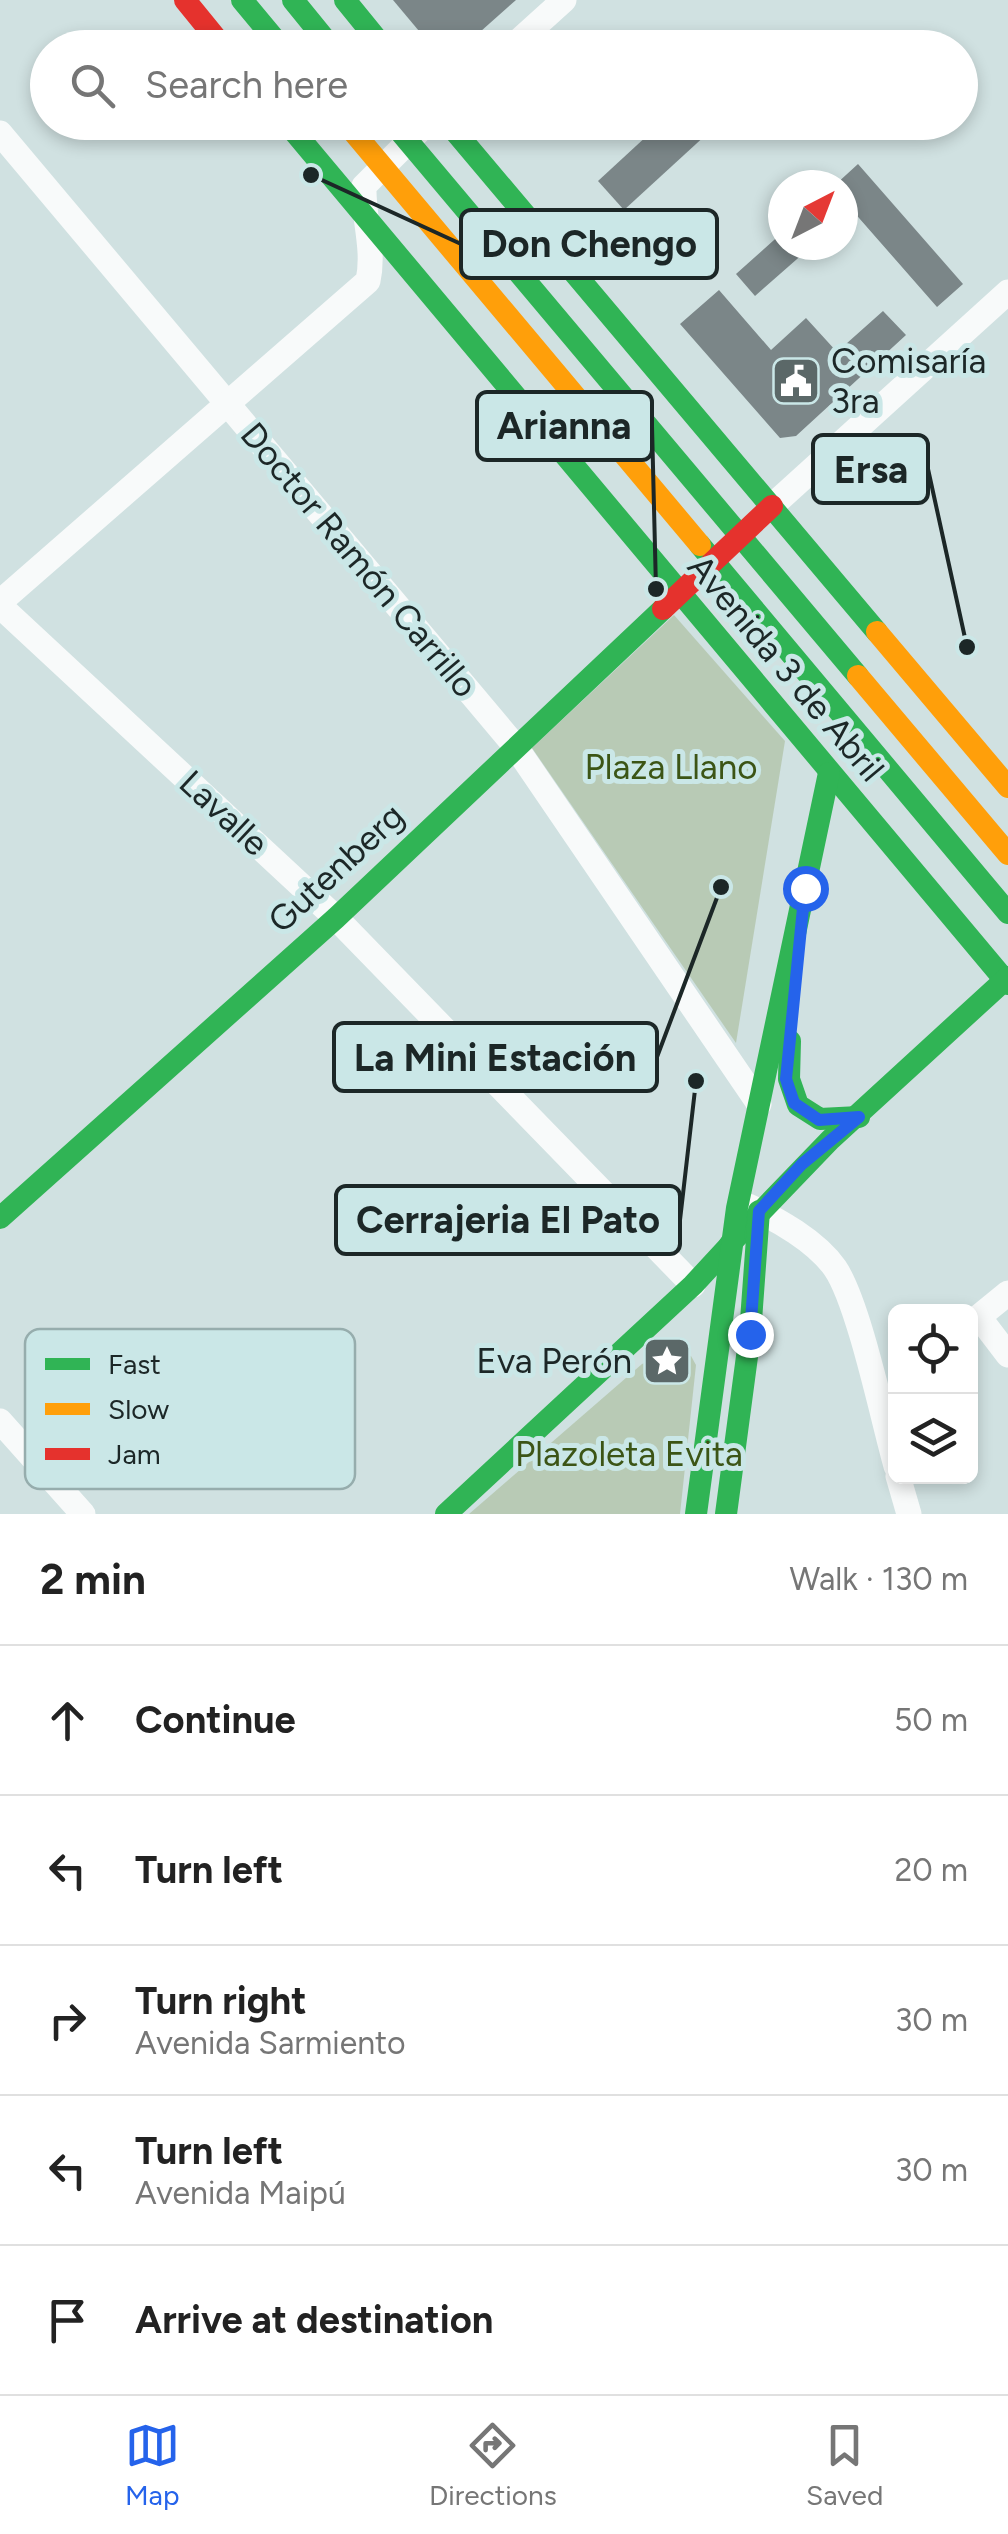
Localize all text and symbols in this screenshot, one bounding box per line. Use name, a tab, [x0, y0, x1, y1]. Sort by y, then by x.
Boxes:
search box	[30, 30, 978, 140]
icon: search	[65, 58, 120, 113]
text: Search here	[145, 62, 348, 108]
north arrow	[768, 170, 858, 260]
callout: Don Chengo	[461, 210, 717, 278]
text: Don Chengo	[481, 221, 697, 267]
place label: Comisaría 3ra	[831, 340, 986, 422]
public building icon: Comisaría 3ra	[770, 355, 822, 407]
callout: Arianna	[477, 392, 652, 460]
text: Arianna	[496, 403, 632, 449]
street label: Doctor Ramón Carrillo	[232, 414, 486, 706]
callout: Ersa	[813, 435, 928, 503]
text: Ersa	[834, 447, 908, 493]
street label: Avenida 3 de Abril	[679, 546, 893, 790]
park label: Plaza Llano	[584, 746, 758, 788]
street label: Lavalle	[171, 762, 277, 864]
street label: Gutenberg	[260, 795, 412, 941]
route start	[783, 866, 829, 912]
callout: La Mini Estación	[334, 1023, 657, 1091]
text: La Mini Estación	[354, 1035, 636, 1081]
callout: Cerrajeria El Pato	[336, 1186, 680, 1254]
text: Cerrajeria El Pato	[356, 1197, 660, 1243]
map controls	[888, 1304, 978, 1484]
button: locate	[888, 1304, 978, 1394]
route end	[728, 1312, 774, 1358]
legend	[25, 1329, 355, 1489]
place icon: Eva Perón	[641, 1335, 693, 1387]
place label: Eva Perón	[476, 1340, 632, 1382]
text: Fast	[108, 1347, 161, 1381]
text: Slow	[108, 1392, 169, 1426]
button: layers	[888, 1394, 978, 1484]
park label: Plazoleta Evita	[515, 1433, 743, 1475]
text: Jam	[108, 1437, 161, 1471]
text: 2 min	[40, 1554, 146, 1605]
text: Walk · 130 m	[789, 1560, 968, 1598]
icon: ahead	[40, 1693, 95, 1748]
text: Continue	[135, 1697, 296, 1743]
text: 50 m	[894, 1701, 968, 1739]
icon: left	[40, 1843, 95, 1898]
text: Turn left	[135, 1847, 283, 1893]
text: 20 m	[894, 1851, 968, 1889]
text: Turn right	[135, 1978, 307, 2024]
icon: right	[40, 1993, 95, 2048]
text: 30 m	[895, 2001, 968, 2039]
text: Avenida Sarmiento	[135, 2024, 406, 2062]
text: Turn left	[135, 2128, 283, 2174]
icon: left	[40, 2143, 95, 2198]
text: 30 m	[895, 2151, 968, 2189]
text: Avenida Maipú	[135, 2174, 346, 2212]
icon: arrive	[40, 2293, 95, 2348]
text: Arrive at destination	[135, 2297, 493, 2343]
tab: Map	[125, 2418, 180, 2512]
tab: Directions	[429, 2418, 557, 2512]
tab: Saved	[806, 2418, 883, 2512]

